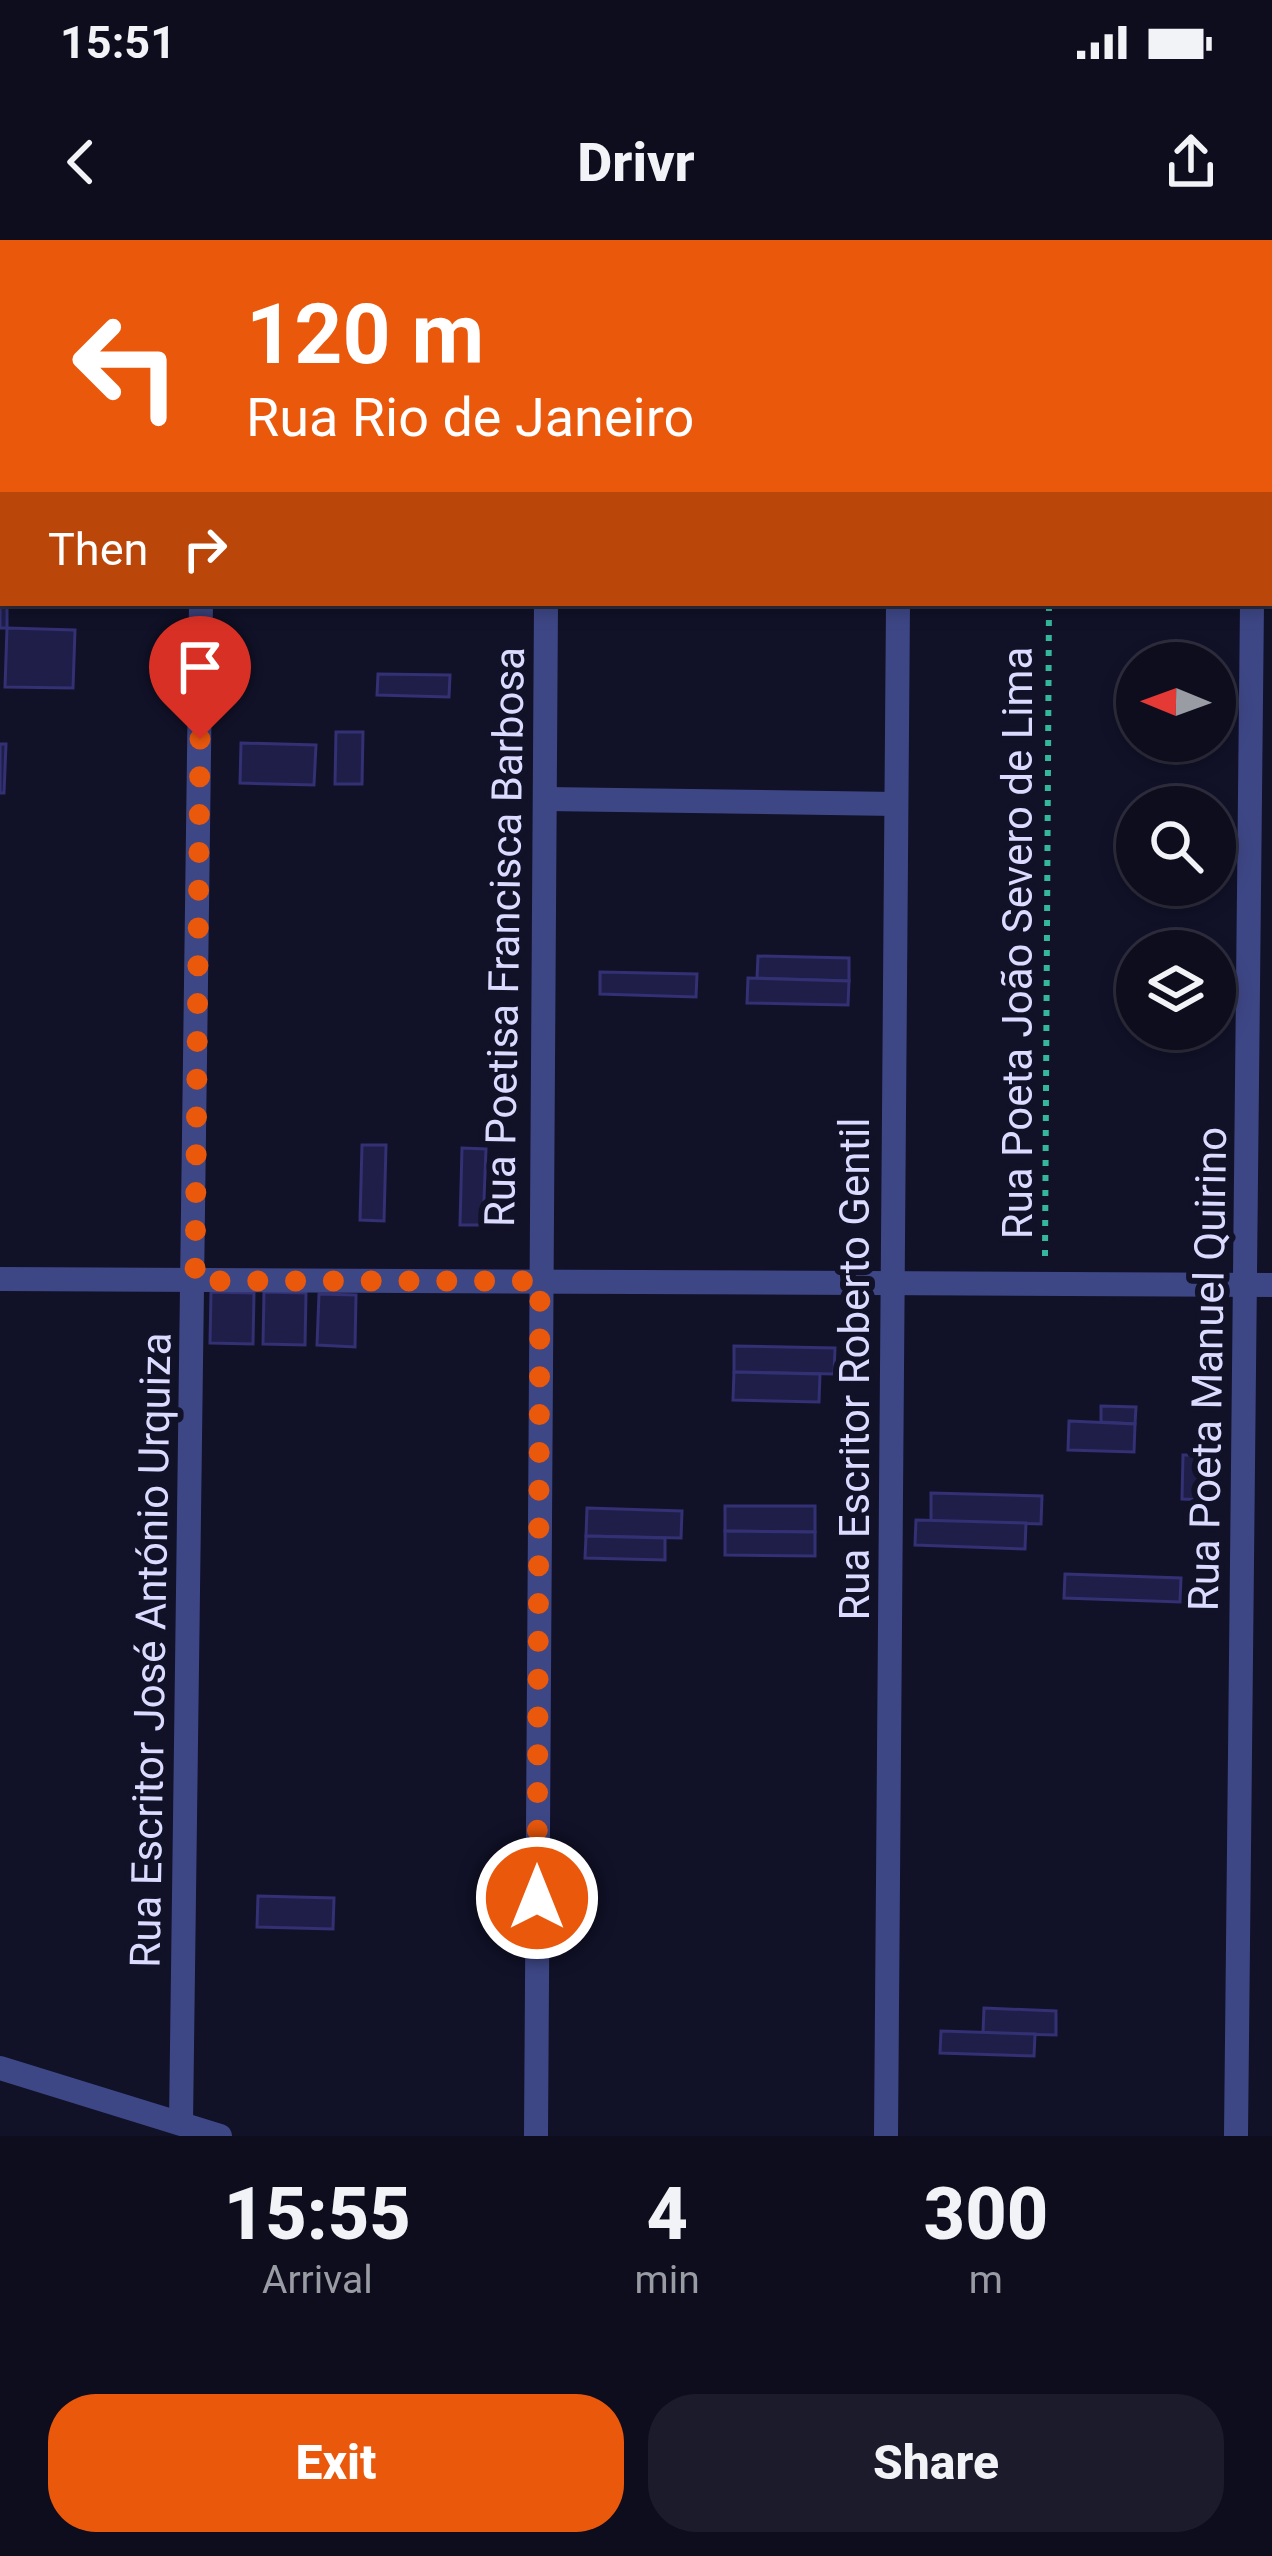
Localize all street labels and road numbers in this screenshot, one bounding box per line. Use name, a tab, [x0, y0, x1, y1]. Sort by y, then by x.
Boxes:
street label: Rua Poetisa Francisca Barbosa	[475, 647, 534, 1228]
street label: Rua Poeta João Severo de Lima	[993, 647, 1042, 1239]
street label: Rua Escritor Roberto Gentil	[830, 1117, 879, 1621]
street label: Rua Poeta Manuel Quirino	[1179, 1126, 1236, 1612]
street label: Rua Escritor José António Urquiza	[120, 1332, 181, 1968]

